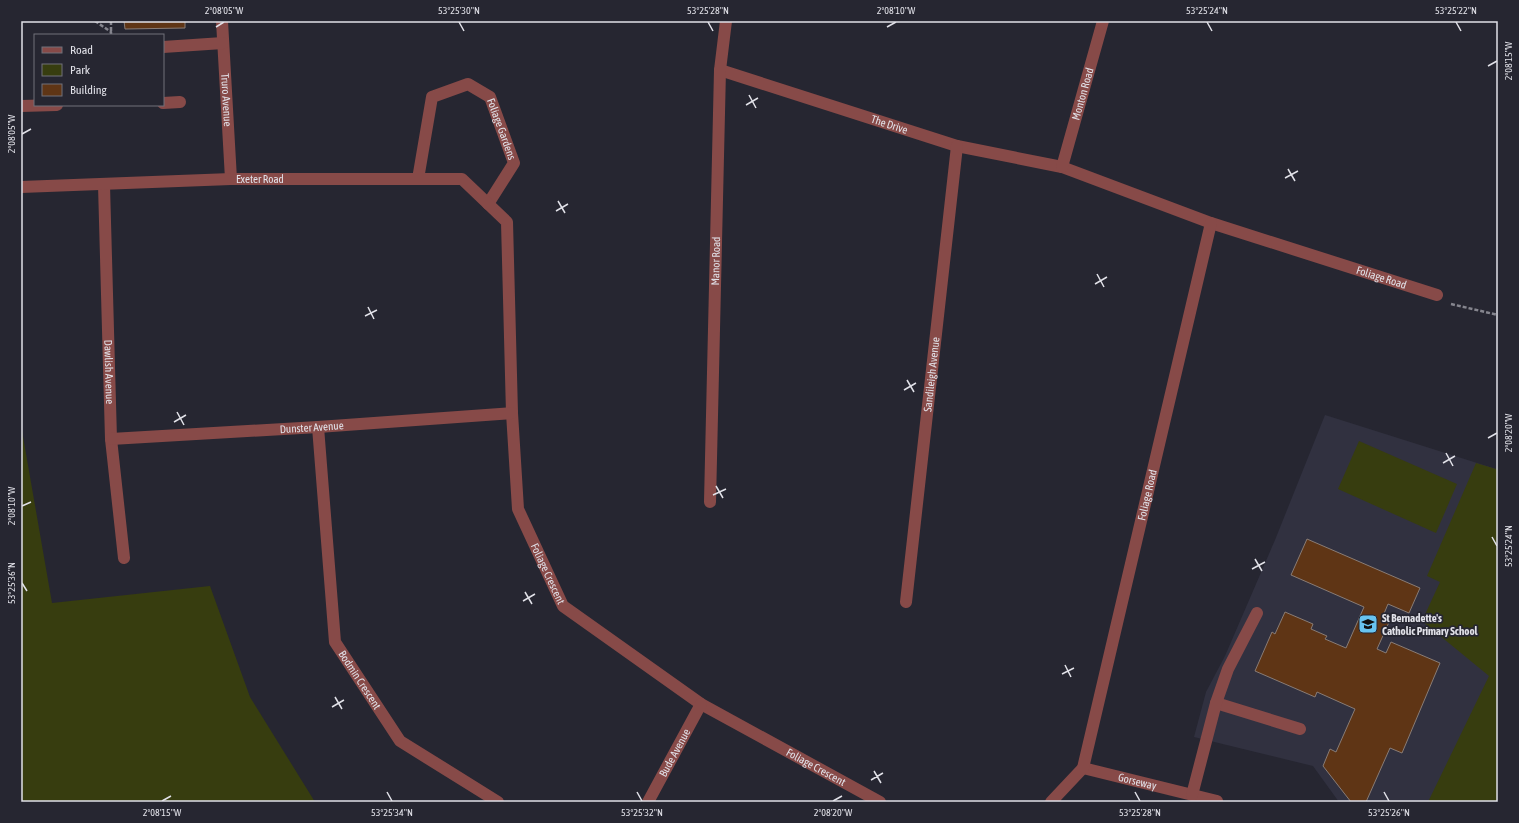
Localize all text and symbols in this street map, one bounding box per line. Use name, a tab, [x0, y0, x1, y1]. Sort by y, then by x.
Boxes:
text: 2°08'05"W	[205, 5, 244, 16]
text: 53°25'30"N	[438, 5, 480, 16]
text: 53°25'28"N	[687, 5, 729, 16]
text: 2°08'10"W	[877, 5, 916, 16]
text: 53°25'24"N	[1186, 5, 1228, 16]
text: 53°25'22"N	[1435, 5, 1477, 16]
legend	[34, 34, 164, 106]
text: 2°08'15"W	[1503, 41, 1514, 80]
text: Road	[70, 43, 93, 57]
text: Park	[70, 63, 91, 77]
street label: Monton Road	[1069, 66, 1096, 121]
street label: Truro Avenue	[219, 73, 234, 127]
text: Building	[70, 83, 108, 97]
street label: Foliage Gardens	[485, 96, 518, 161]
street label: The Drive	[870, 113, 909, 136]
text: 2°08'05"W	[6, 114, 17, 153]
street label: Exeter Road	[236, 173, 284, 185]
street label: Manor Road	[709, 237, 722, 286]
street label: Foliage Road	[1355, 264, 1408, 291]
street label: Sandileigh Avenue	[921, 336, 942, 412]
street label: Dawlish Avenue	[102, 339, 116, 404]
text: 2°08'20"W	[1503, 413, 1514, 452]
street label: Dunster Avenue	[279, 419, 344, 435]
street label: Foliage Road	[1135, 468, 1159, 522]
text: 2°08'10"W	[6, 486, 17, 525]
text: 53°25'24"N	[1503, 525, 1514, 567]
street label: Foliage Crescent	[529, 541, 567, 606]
text: 53°25'36"N	[6, 562, 17, 604]
place label: St Bernadette's Catholic Primary School	[1382, 612, 1479, 637]
school or university icon: St Bernadette's Catholic Primary School	[1357, 613, 1379, 635]
street label: Bodmin Crescent	[336, 648, 383, 711]
street label: Bude Avenue	[657, 727, 692, 779]
street label: Foliage Crescent	[784, 746, 848, 788]
street label: Gorseway	[1117, 771, 1158, 792]
text: 2°08'15"W	[143, 807, 182, 818]
text: 53°25'34"N	[371, 807, 413, 818]
text: 53°25'32"N	[621, 807, 663, 818]
text: 2°08'20"W	[814, 807, 853, 818]
text: 53°25'28"N	[1119, 807, 1161, 818]
text: 53°25'26"N	[1368, 807, 1410, 818]

